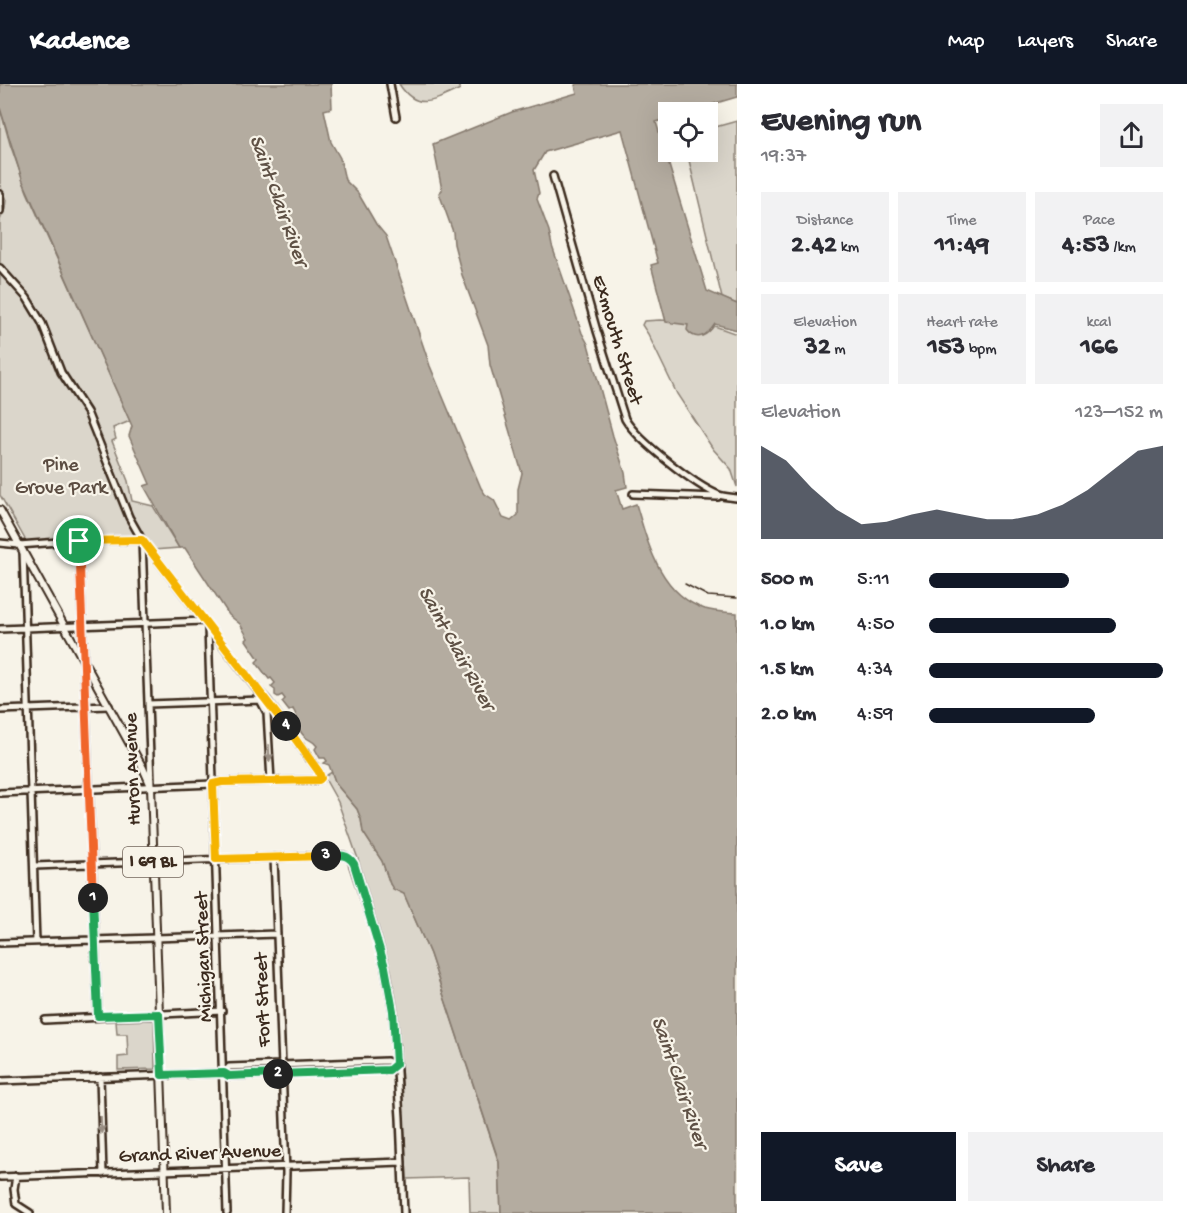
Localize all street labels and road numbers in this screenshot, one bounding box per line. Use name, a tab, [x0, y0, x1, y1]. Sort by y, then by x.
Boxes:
street label: Exmouth Street	[585, 273, 647, 409]
street label: Huron Avenue	[121, 712, 147, 826]
road number: I 69 BL	[123, 847, 183, 877]
street label: Michigan Street	[191, 890, 219, 1022]
street label: Fort Street	[251, 951, 277, 1048]
street label: Grand River Avenue	[118, 1141, 282, 1169]

